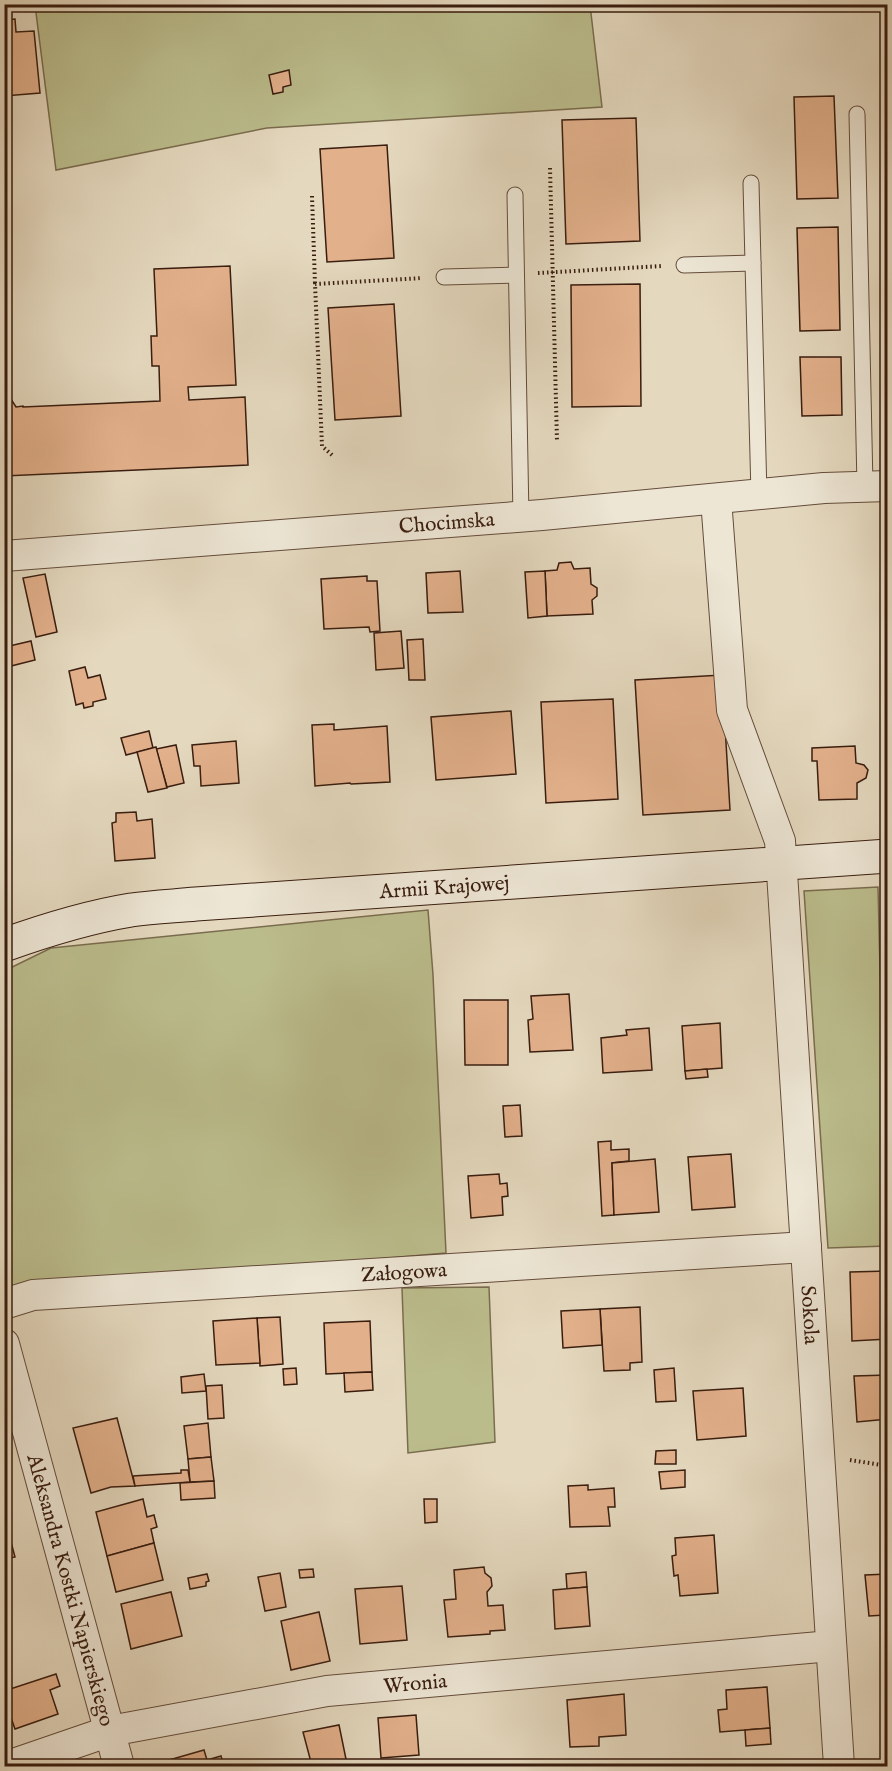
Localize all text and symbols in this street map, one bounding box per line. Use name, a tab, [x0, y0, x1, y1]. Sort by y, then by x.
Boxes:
street label: Chocimska	[398, 507, 497, 541]
street label: Armii Krajowej	[377, 870, 510, 906]
street label: Załogowa	[360, 1257, 449, 1290]
street label: Sokola	[793, 1285, 824, 1346]
street label: Aleksandra Kostki Napierskiego	[19, 1450, 120, 1729]
street label: Wronia	[382, 1668, 449, 1701]

